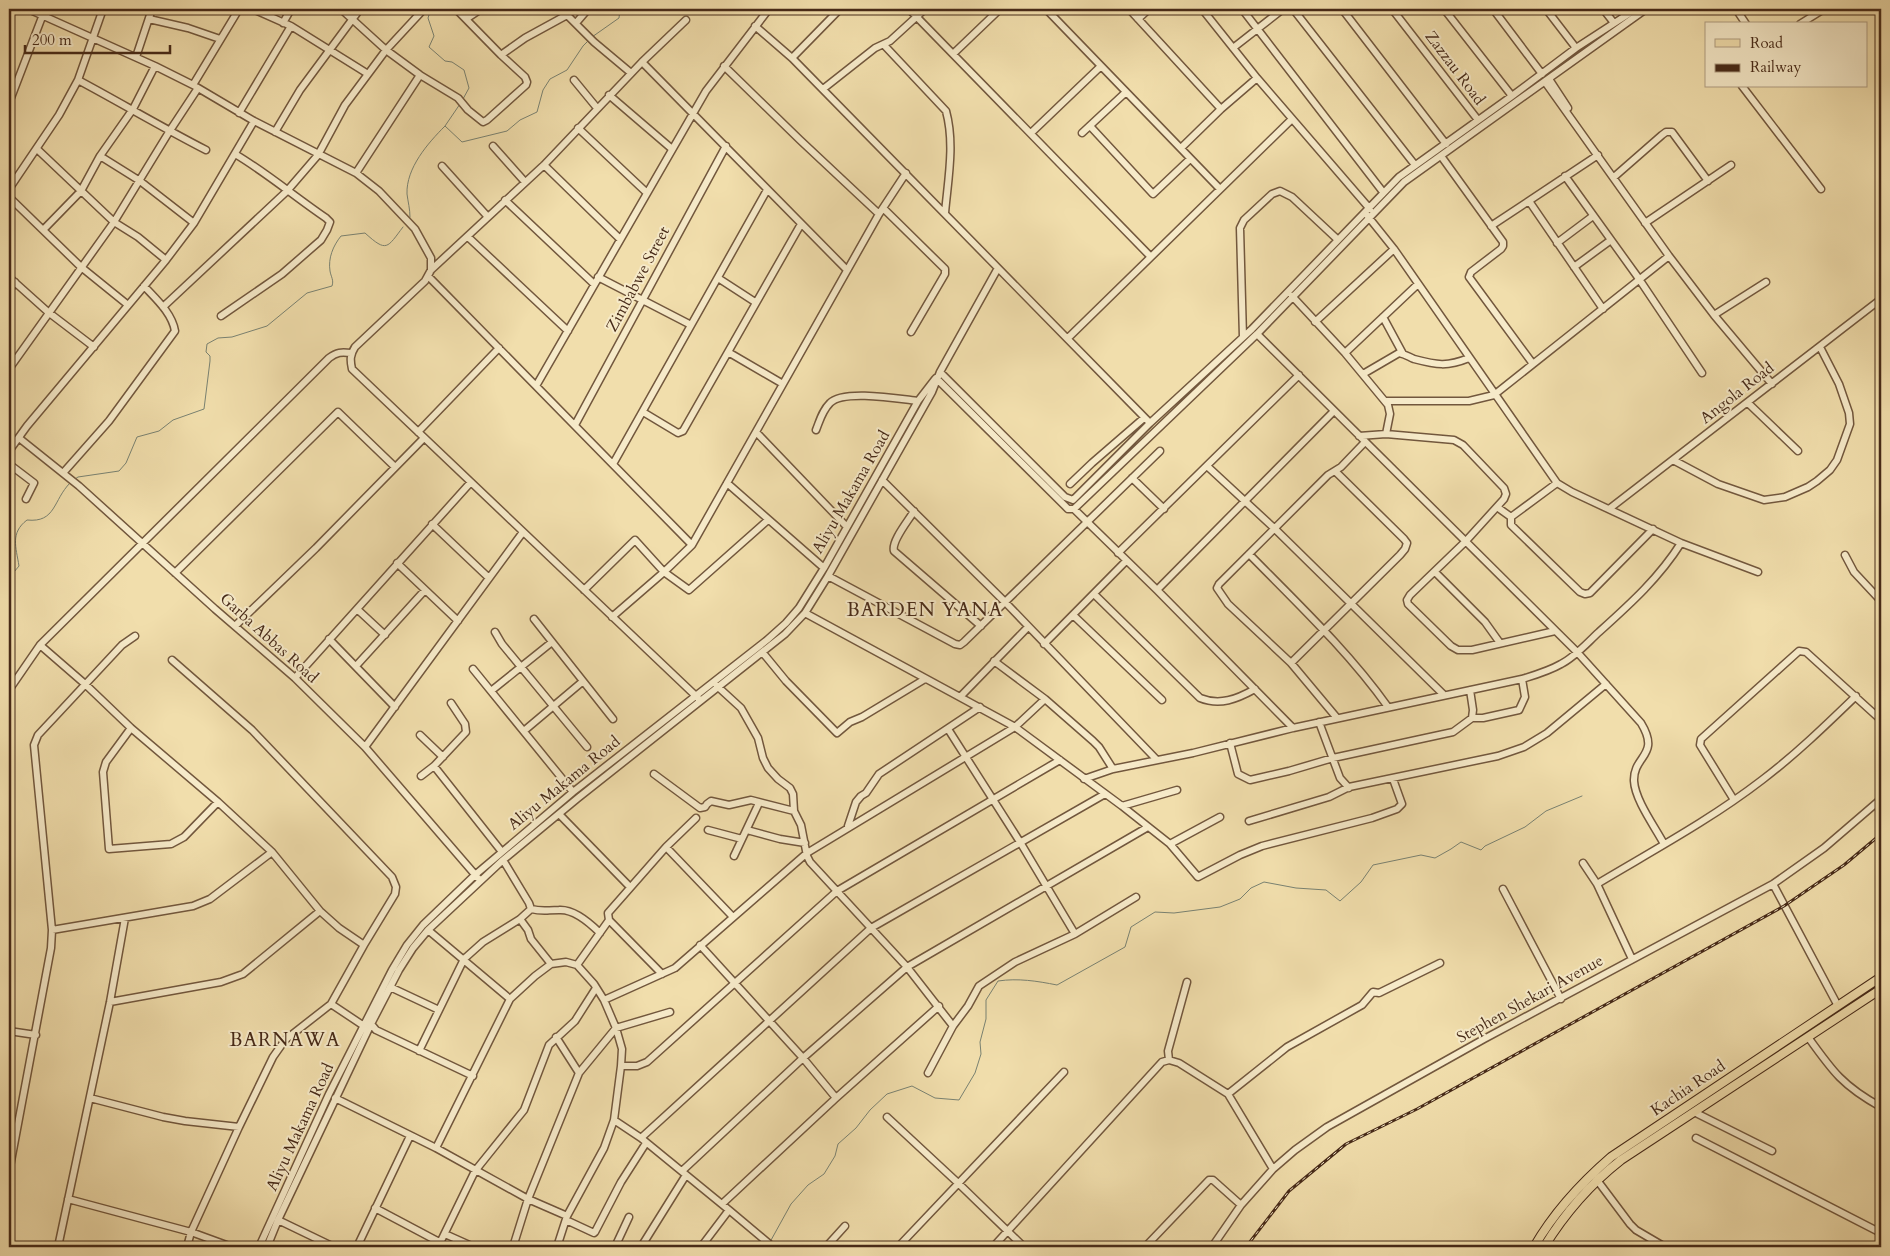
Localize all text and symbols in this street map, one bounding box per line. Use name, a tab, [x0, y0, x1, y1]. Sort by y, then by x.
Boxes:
scale bar	[25, 22, 170, 54]
legend	[1705, 22, 1868, 88]
street label: Zazzau Road	[1420, 26, 1490, 110]
text: 200 m	[32, 30, 72, 50]
text: Road	[1750, 33, 1783, 53]
text: Railway	[1750, 57, 1801, 77]
street label: Zimbabwe Street	[601, 222, 675, 336]
street label: Angola Road	[1695, 357, 1779, 429]
street label: Aliyu Makama Road	[807, 426, 895, 558]
street label: Garba Abbas Road	[215, 588, 323, 688]
district label: BARDEN YANA	[847, 597, 1003, 623]
street label: Aliyu Makama Road	[503, 730, 625, 835]
street label: Stephen Shekari Avenue	[1453, 950, 1607, 1048]
district label: BARNAWA	[230, 1027, 340, 1053]
street label: Kachia Road	[1646, 1055, 1730, 1121]
street label: Aliyu Makama Road	[261, 1059, 340, 1195]

